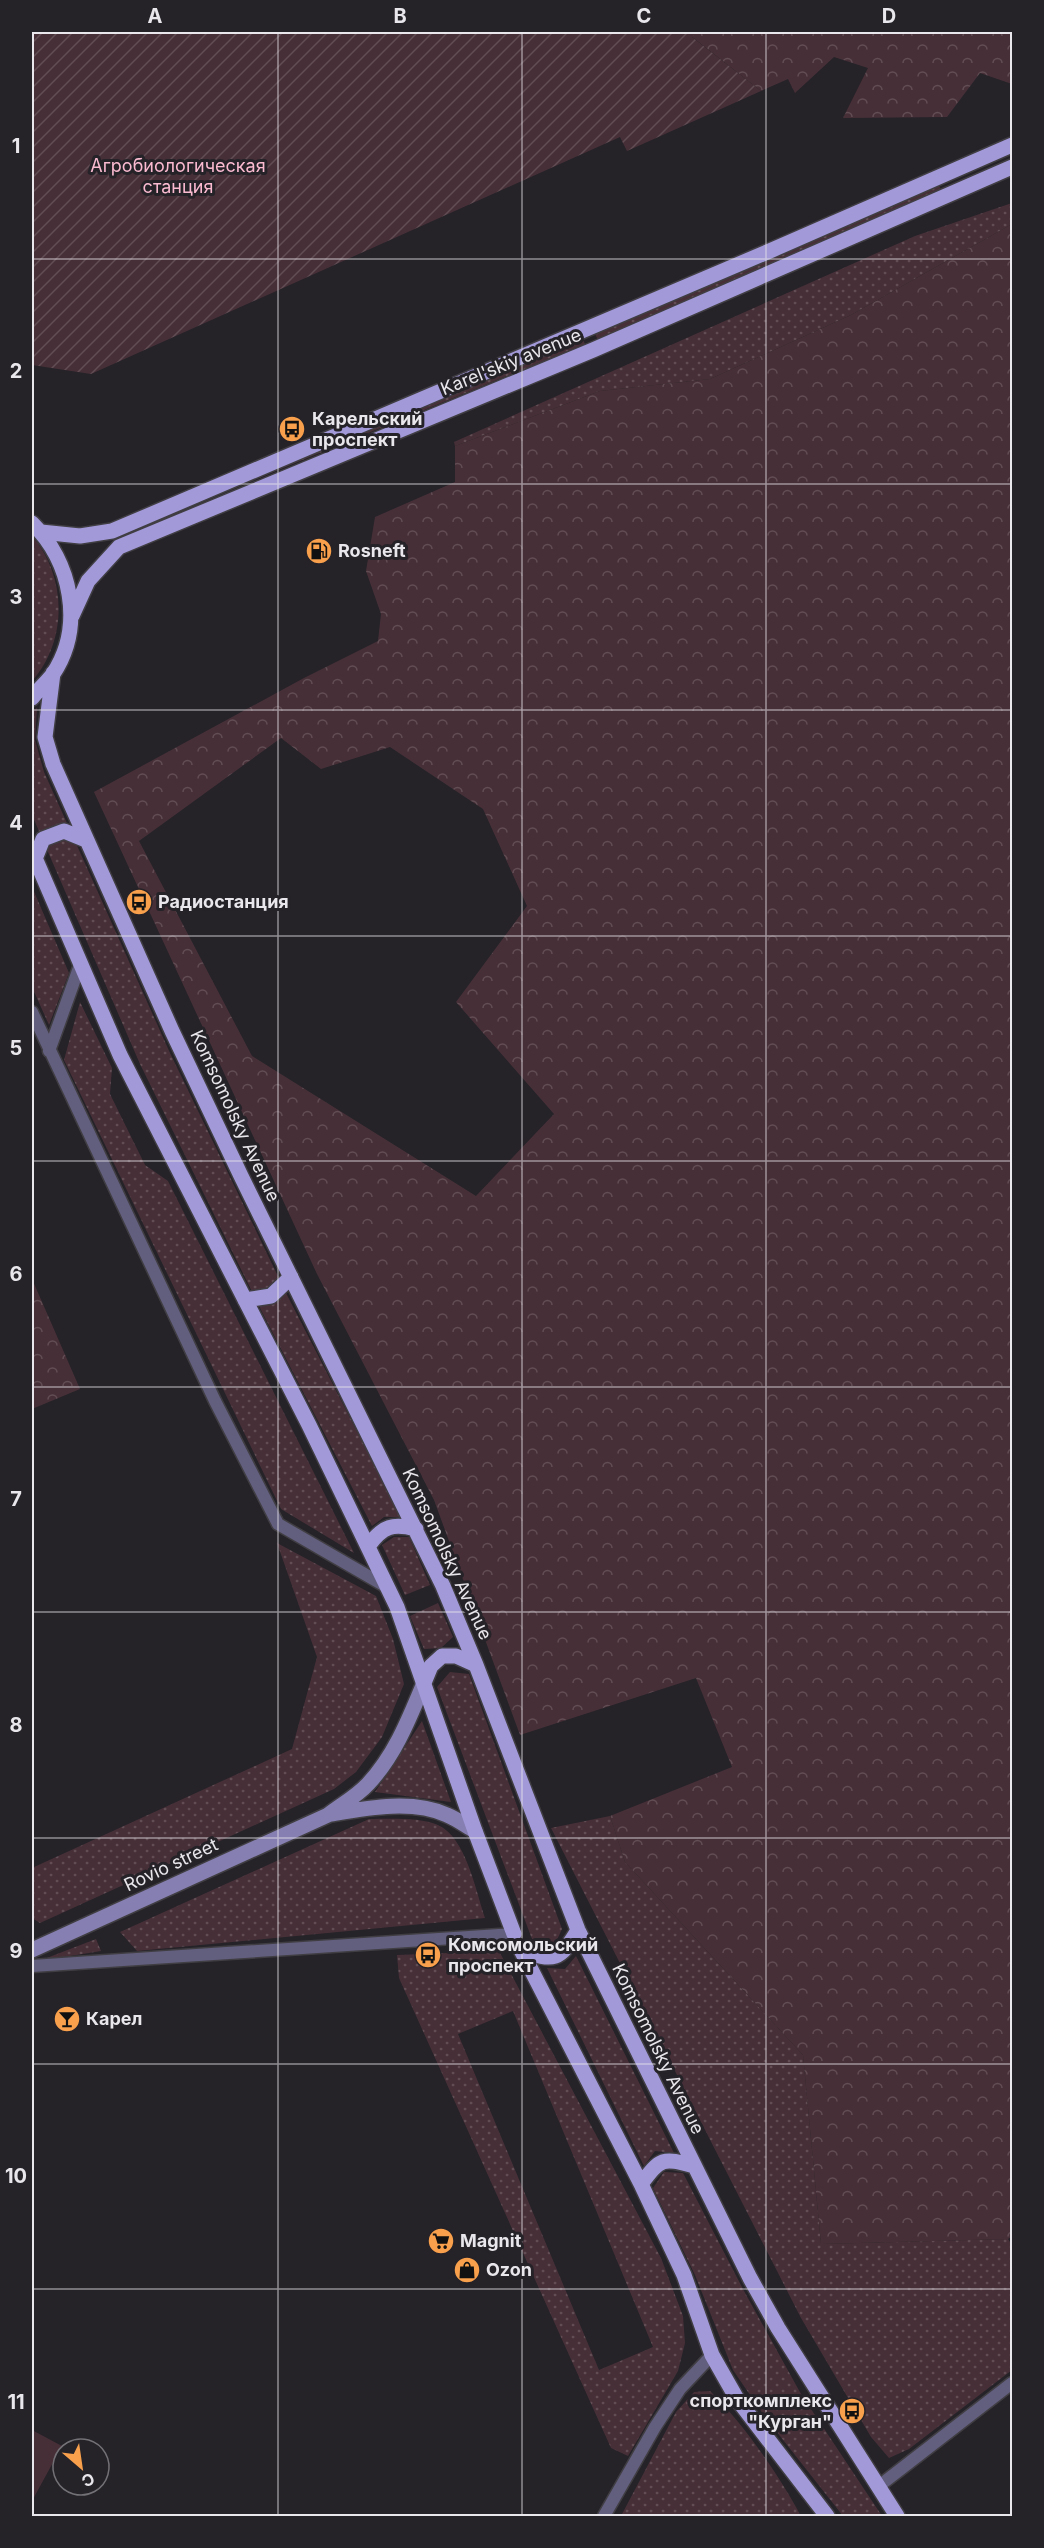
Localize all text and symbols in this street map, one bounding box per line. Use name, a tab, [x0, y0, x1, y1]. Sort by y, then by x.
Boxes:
text: A	[148, 4, 163, 28]
text: B	[393, 4, 407, 28]
text: C	[637, 4, 651, 28]
text: D	[882, 4, 896, 28]
text: 1	[12, 134, 20, 158]
park label: Агробиологическая станция	[90, 155, 266, 197]
street label: Karel'skiy avenue	[437, 324, 584, 399]
text: 2	[10, 359, 22, 383]
place label: Карельский проспект	[312, 408, 422, 450]
bus stop icon: Карельский проспект	[277, 414, 307, 444]
fuel station icon: Rosneft	[304, 536, 334, 566]
place label: Rosneft	[338, 540, 406, 561]
text: 3	[10, 585, 22, 609]
text: 4	[9, 811, 23, 835]
bus stop icon: Радиостанция	[124, 887, 154, 917]
place label: Радиостанция	[158, 891, 289, 912]
street label: Komsomolsky Avenue	[186, 1027, 284, 1205]
text: 5	[10, 1036, 22, 1060]
text: 6	[10, 1262, 23, 1286]
street label: Komsomolsky Avenue	[398, 1465, 496, 1643]
text: 7	[10, 1487, 22, 1511]
text: 8	[9, 1713, 23, 1737]
street label: Rovio street	[121, 1834, 221, 1895]
place label: Комсомольский проспект	[448, 1934, 598, 1976]
text: 9	[10, 1939, 23, 1963]
bus stop icon: Комсомольский проспект	[413, 1940, 443, 1970]
street label: Komsomolsky Avenue	[608, 1960, 709, 2137]
bar icon: Карел	[52, 2004, 82, 2034]
place label: Карел	[86, 2008, 142, 2029]
text: 10	[5, 2164, 27, 2188]
supermarket icon: Magnit	[426, 2226, 456, 2256]
place label: Magnit	[460, 2230, 522, 2251]
shop icon: Ozon	[452, 2255, 482, 2285]
place label: Ozon	[486, 2259, 532, 2280]
text: 11	[7, 2390, 25, 2414]
place label: спорткомплекс "Курган"	[690, 2390, 832, 2432]
bus stop icon: спорткомплекс "Курган"	[837, 2396, 867, 2426]
north arrow	[51, 2437, 111, 2497]
text: С	[78, 2469, 98, 2492]

